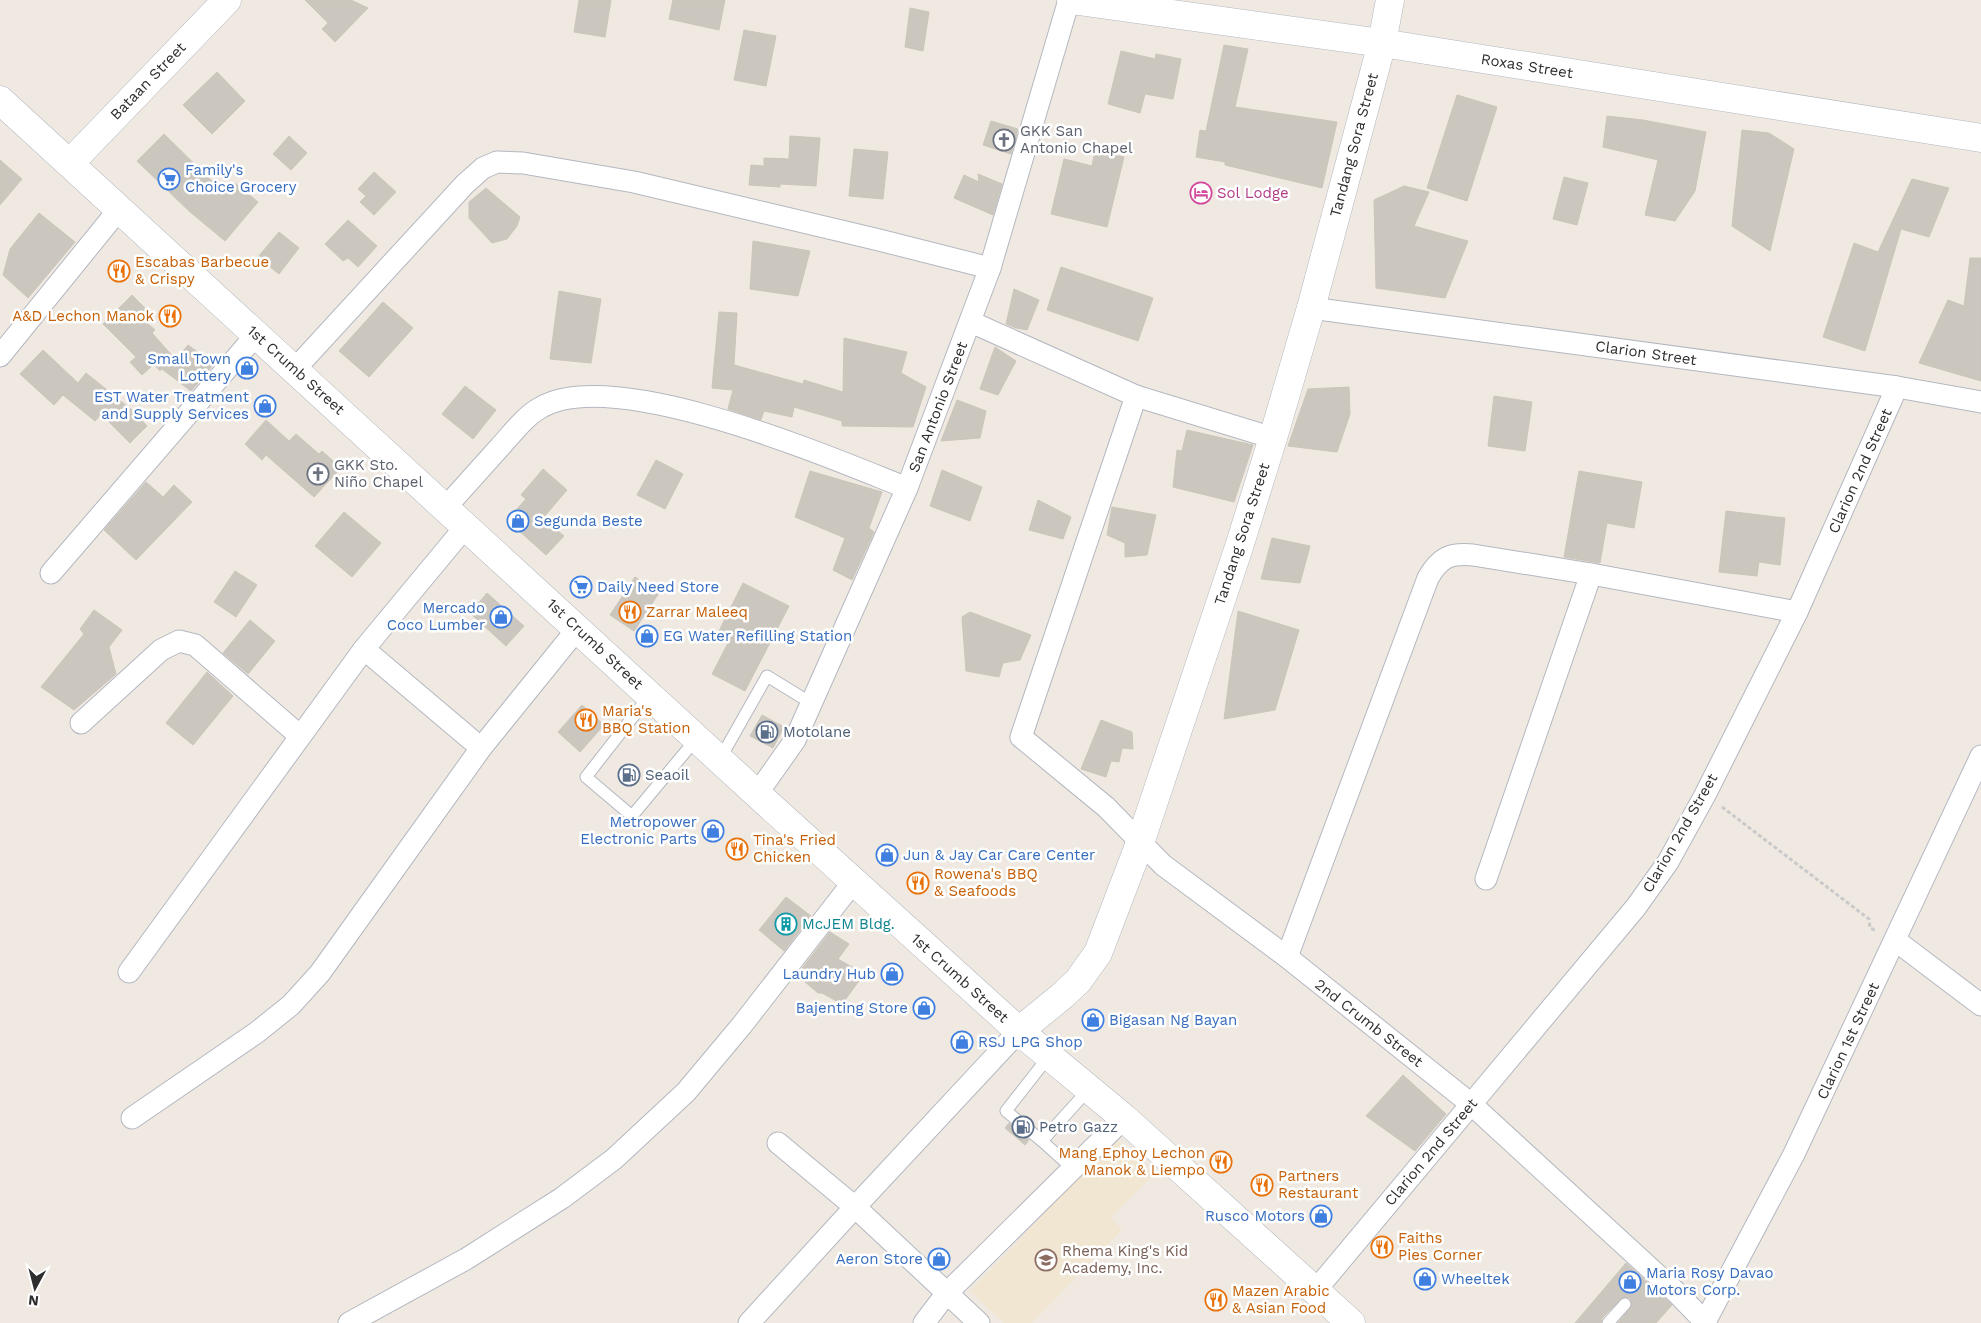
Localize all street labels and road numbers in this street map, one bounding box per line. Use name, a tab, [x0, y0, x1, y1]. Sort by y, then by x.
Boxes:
street label: Bataan Street	[107, 38, 190, 124]
street label: Roxas Street	[1480, 50, 1575, 82]
street label: Tandang Sora Street	[1326, 70, 1382, 219]
street label: 1st Crumb Street	[244, 322, 349, 419]
street label: Clarion Street	[1594, 337, 1698, 369]
street label: San Antonio Street	[905, 338, 972, 475]
street label: Clarion 2nd Street	[1824, 405, 1896, 536]
street label: Tandang Sora Street	[1210, 460, 1274, 607]
street label: 1st Crumb Street	[543, 595, 647, 694]
street label: Clarion 2nd Street	[1639, 770, 1722, 896]
street label: 1st Crumb Street	[908, 930, 1013, 1027]
street label: 2nd Crumb Street	[1311, 975, 1427, 1071]
street label: Clarion 1st Street	[1813, 979, 1883, 1102]
street label: Clarion 2nd Street	[1381, 1094, 1482, 1209]

